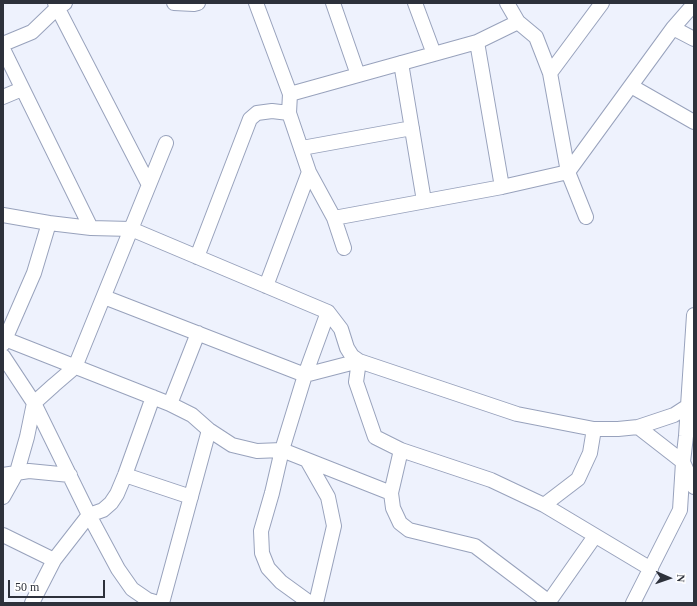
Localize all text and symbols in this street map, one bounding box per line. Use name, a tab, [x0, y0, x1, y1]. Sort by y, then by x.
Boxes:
north arrow	[649, 558, 689, 598]
scale bar	[10, 572, 107, 598]
text: N	[675, 574, 687, 583]
text: 50 m	[15, 580, 39, 594]

